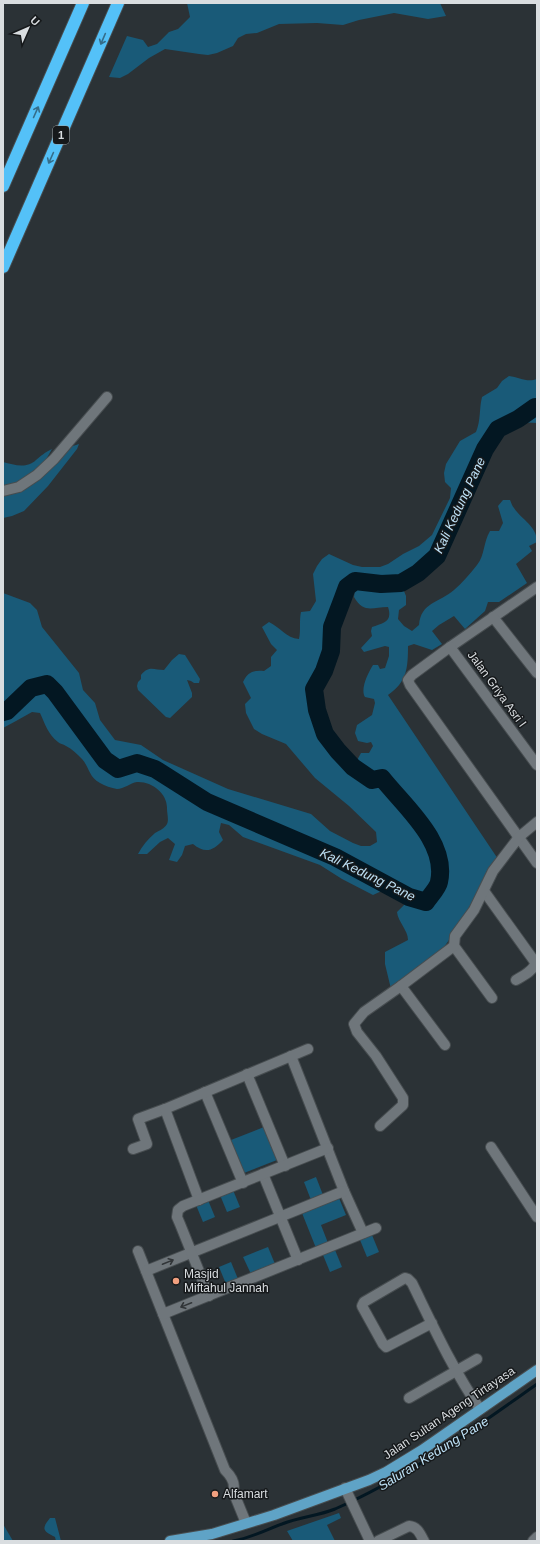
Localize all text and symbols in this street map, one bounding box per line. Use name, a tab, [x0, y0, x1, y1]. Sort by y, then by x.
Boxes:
north arrow	[8, 8, 48, 48]
text: U	[28, 14, 42, 28]
one-way arrow	[98, 32, 106, 44]
one-way arrow	[32, 106, 40, 118]
road number: 1	[53, 126, 69, 144]
one-way arrow	[47, 152, 54, 164]
water label: Kali Kedung Pane	[431, 455, 488, 556]
street label: Jalan Griya Asri I	[465, 648, 529, 730]
water label: Kali Kedung Pane	[318, 845, 418, 904]
one-way arrow	[162, 1257, 174, 1265]
place label: Masjid Miftahul Jannah	[184, 1267, 269, 1295]
marker: Masjid Miftahul Jannah	[171, 1276, 181, 1286]
one-way arrow	[181, 1301, 193, 1309]
street label: Jalan Sultan Ageng Tirtayasa	[381, 1364, 518, 1462]
water label: Saluran Kedung Pane	[375, 1413, 491, 1493]
place label: Alfamart	[223, 1487, 268, 1501]
marker: Alfamart	[210, 1489, 220, 1499]

